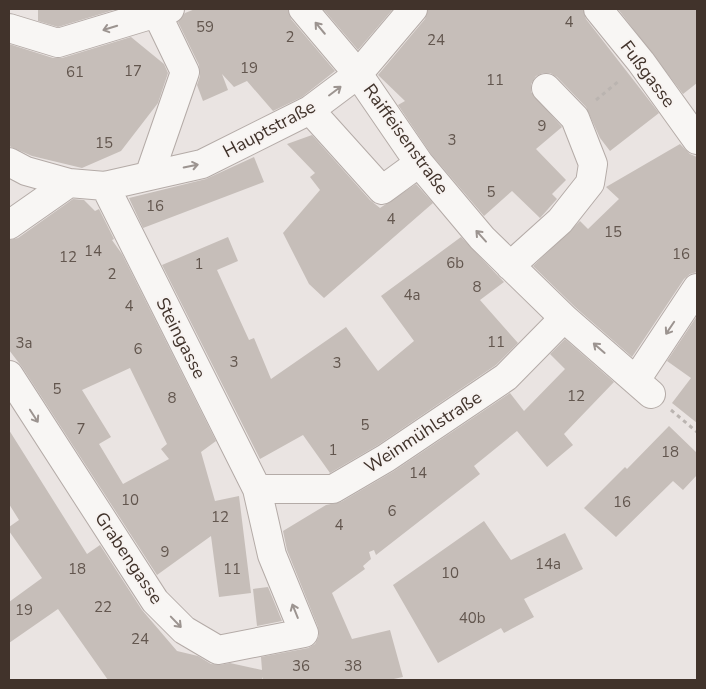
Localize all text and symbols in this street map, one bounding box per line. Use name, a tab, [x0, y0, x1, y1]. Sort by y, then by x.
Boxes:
house number: 4	[564, 12, 574, 32]
house number: 59	[196, 17, 214, 37]
one-way arrow	[314, 21, 325, 34]
one-way arrow	[103, 23, 119, 33]
house number: 2	[285, 27, 295, 47]
house number: 24	[427, 30, 445, 50]
street label: Fußgasse	[615, 36, 681, 112]
house number: 19	[240, 58, 258, 78]
house number: 17	[124, 61, 142, 81]
house number: 61	[66, 62, 84, 82]
house number: 11	[486, 70, 504, 90]
street label: Raiffeisenstraße	[358, 79, 454, 199]
one-way arrow	[328, 86, 341, 97]
street label: Hauptstraße	[219, 95, 319, 163]
house number: 9	[537, 116, 547, 136]
house number: 3	[447, 130, 457, 150]
house number: 15	[95, 133, 113, 153]
one-way arrow	[183, 161, 199, 171]
house number: 5	[486, 182, 496, 202]
house number: 16	[146, 196, 164, 216]
house number: 4	[386, 209, 396, 229]
house number: 15	[604, 222, 622, 242]
one-way arrow	[475, 230, 487, 243]
house number: 14	[84, 241, 102, 261]
house number: 16	[672, 244, 690, 264]
house number: 12	[59, 247, 77, 267]
house number: 6b	[446, 253, 464, 273]
house number: 1	[194, 254, 204, 274]
house number: 2	[107, 264, 117, 284]
house number: 8	[472, 277, 482, 297]
house number: 4a	[404, 285, 420, 305]
street label: Steingasse	[150, 293, 212, 383]
house number: 4	[124, 296, 134, 316]
one-way arrow	[665, 321, 675, 335]
house number: 11	[487, 332, 505, 352]
house number: 3a	[16, 333, 32, 353]
house number: 6	[133, 339, 143, 359]
one-way arrow	[593, 343, 606, 354]
house number: 3	[229, 352, 239, 372]
house number: 3	[332, 353, 342, 373]
house number: 5	[52, 379, 62, 399]
street label: Weinmühlstraße	[360, 385, 486, 479]
house number: 12	[567, 386, 585, 406]
house number: 8	[167, 388, 177, 408]
one-way arrow	[30, 409, 40, 423]
house number: 5	[360, 415, 370, 435]
house number: 7	[76, 419, 86, 439]
house number: 1	[328, 440, 338, 460]
house number: 18	[661, 442, 679, 462]
house number: 14	[409, 463, 427, 483]
house number: 10	[121, 490, 139, 510]
house number: 16	[613, 492, 631, 512]
house number: 6	[387, 501, 397, 521]
street label: Grabengasse	[89, 507, 169, 609]
house number: 12	[211, 507, 229, 527]
house number: 4	[334, 515, 344, 535]
house number: 9	[160, 542, 170, 562]
house number: 14a	[535, 554, 561, 574]
house number: 18	[68, 559, 86, 579]
house number: 11	[223, 559, 241, 579]
house number: 10	[441, 563, 459, 583]
house number: 22	[94, 597, 112, 617]
house number: 19	[15, 600, 33, 620]
one-way arrow	[290, 604, 299, 619]
house number: 40b	[459, 608, 486, 628]
one-way arrow	[169, 616, 182, 628]
house number: 24	[131, 629, 149, 649]
house number: 36	[292, 656, 310, 676]
house number: 38	[344, 656, 362, 676]

